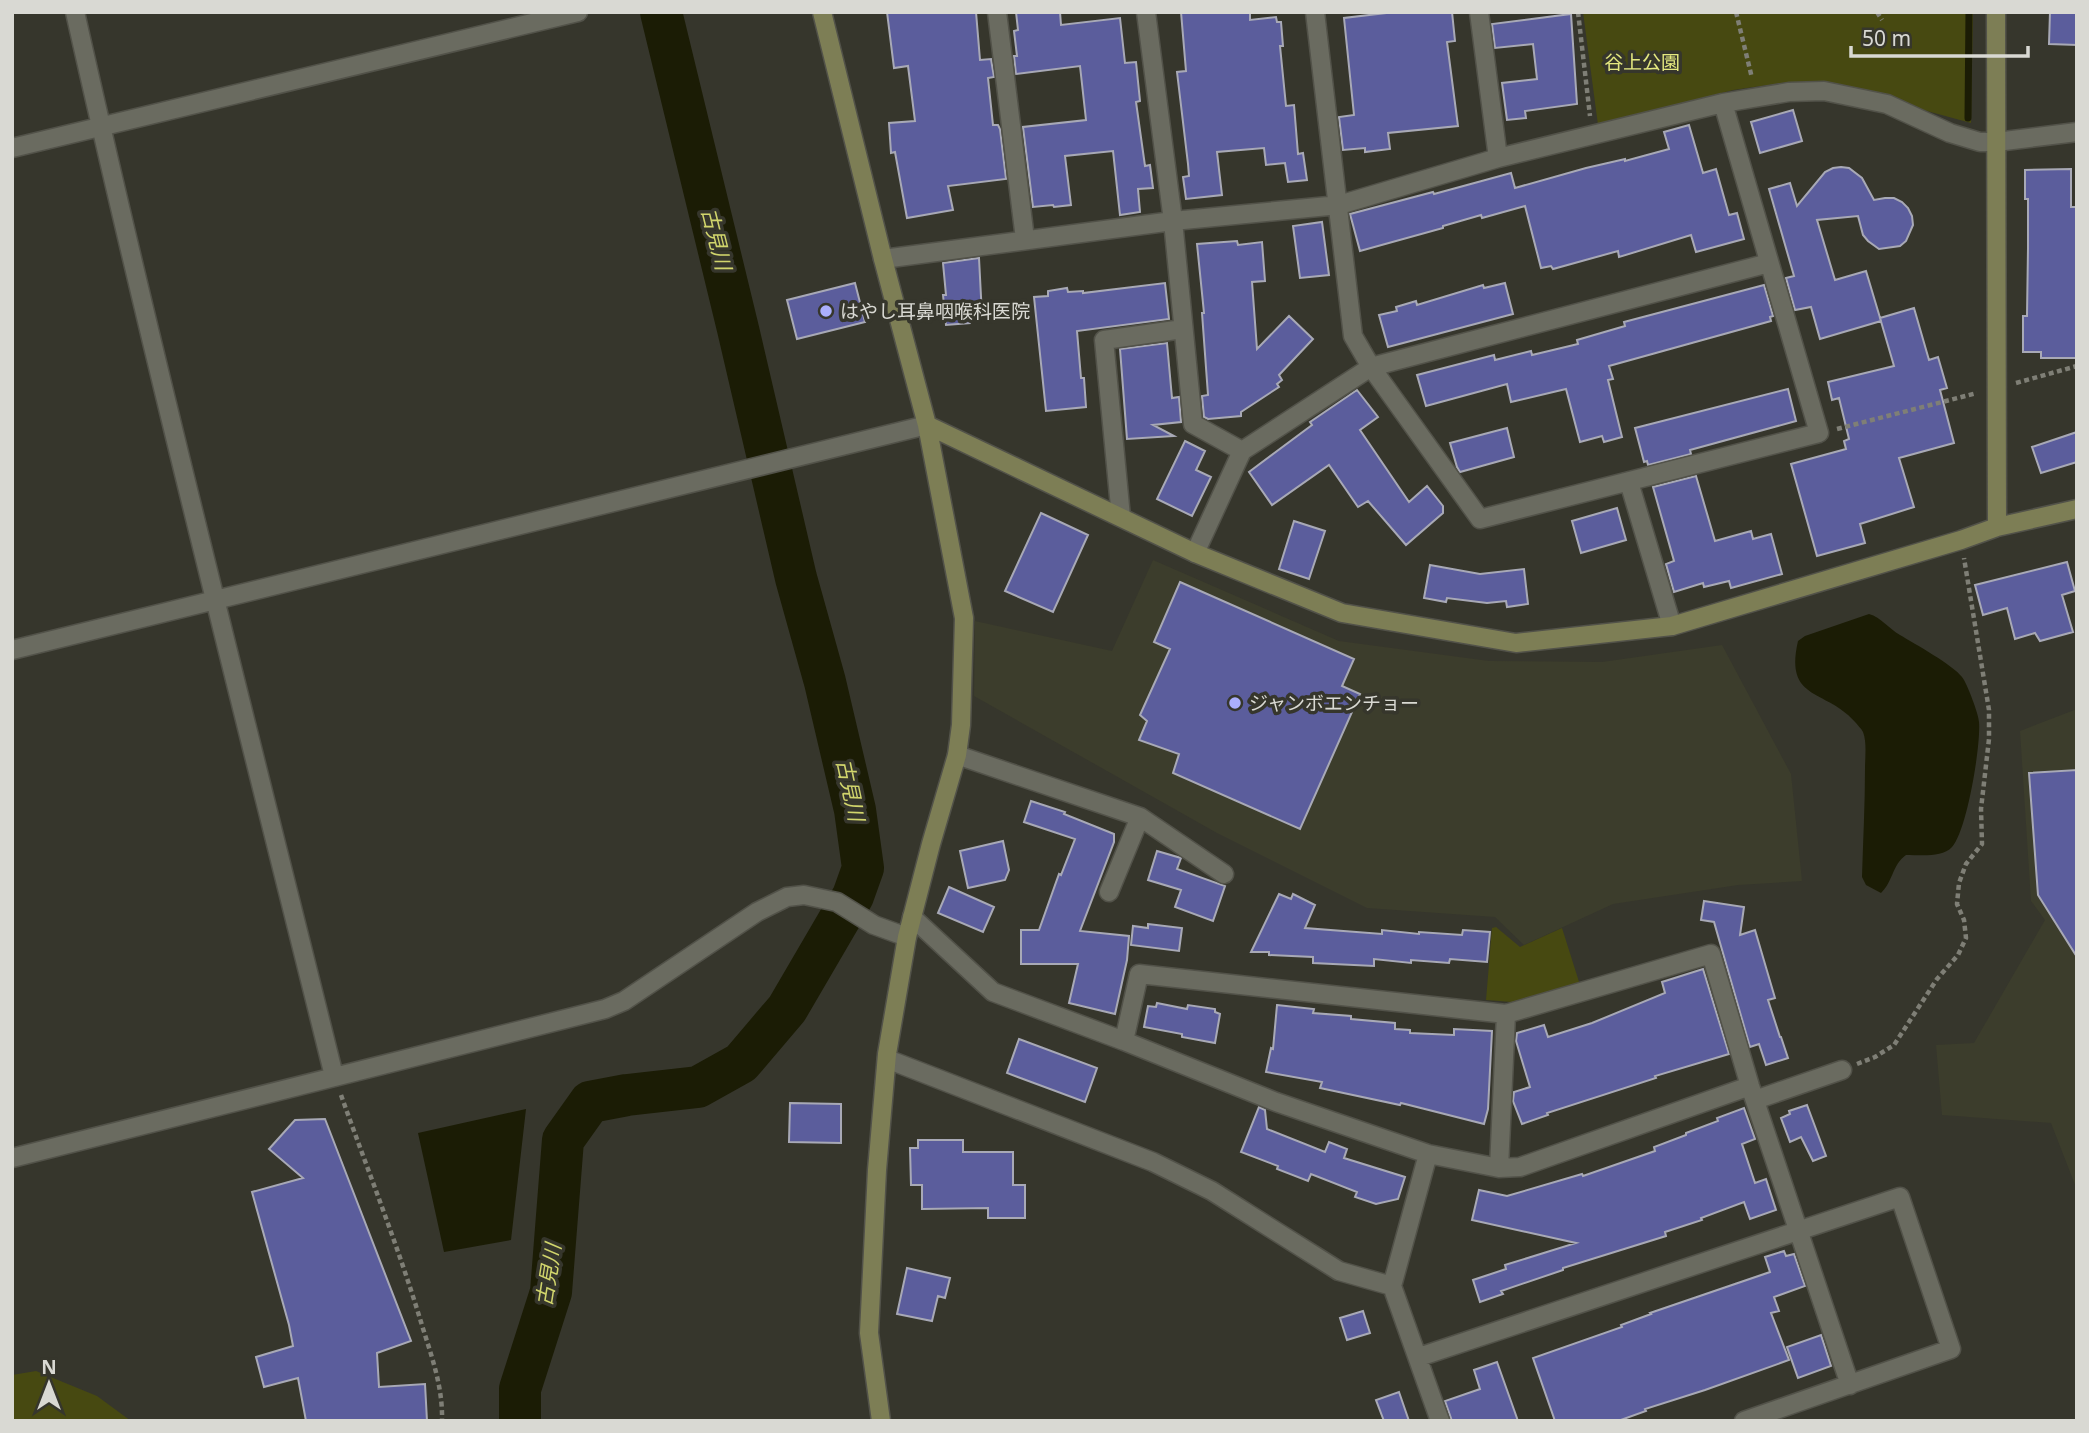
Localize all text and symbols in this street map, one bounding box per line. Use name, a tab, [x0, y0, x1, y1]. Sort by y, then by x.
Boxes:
scale bar	[1851, 14, 2028, 58]
text: 50 m	[1862, 24, 1911, 52]
park label: 谷上公園	[1604, 49, 1680, 75]
water label: 古見川	[696, 205, 739, 275]
place label: はやし耳鼻咽喉科医院	[840, 298, 1030, 324]
marker: はやし耳鼻咽喉科医院	[818, 303, 834, 319]
place label: ジャンボエンチョー	[1249, 690, 1419, 716]
marker: ジャンボエンチョー	[1227, 695, 1243, 711]
water label: 古見川	[831, 756, 872, 825]
water label: 古見川	[529, 1240, 567, 1308]
north arrow	[14, 1349, 84, 1419]
text: N	[41, 1354, 57, 1380]

